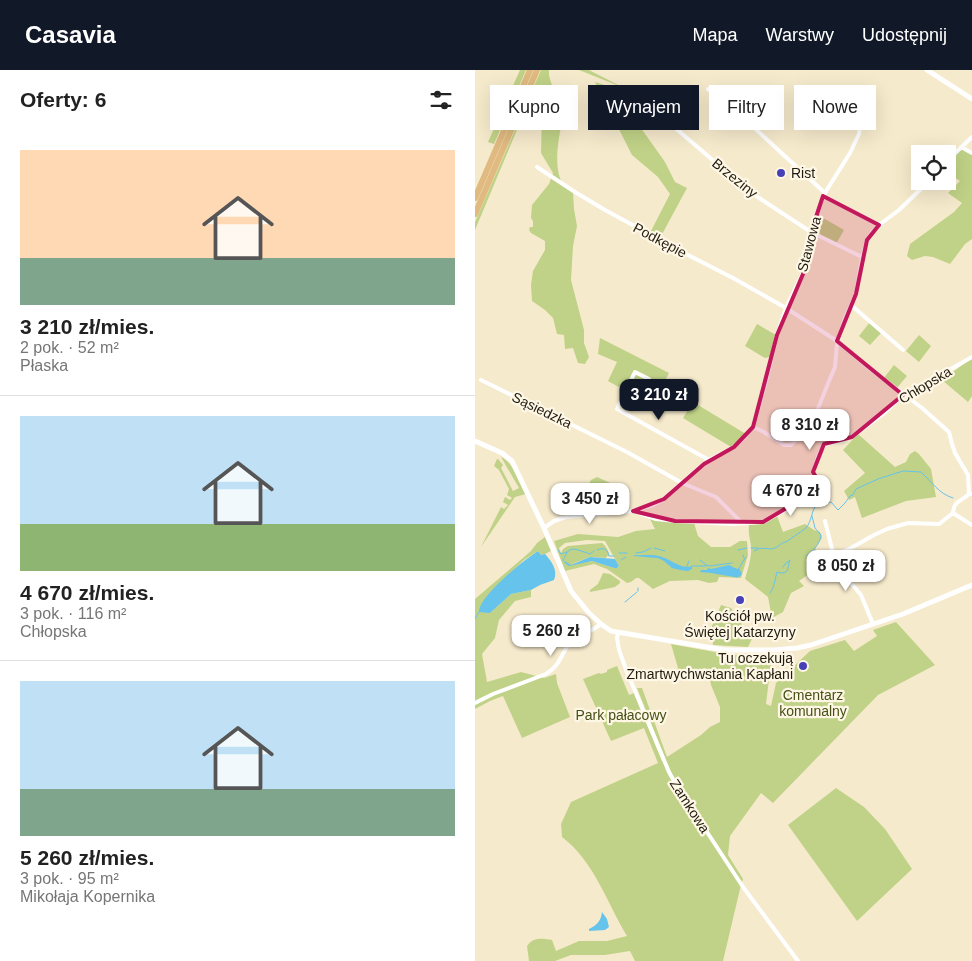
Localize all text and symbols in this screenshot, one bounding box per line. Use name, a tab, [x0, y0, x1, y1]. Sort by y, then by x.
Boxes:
text: Casavia	[25, 21, 116, 48]
text: Mapa	[693, 25, 738, 45]
text: Warstwy	[766, 25, 834, 45]
text: Udostępnij	[862, 25, 947, 45]
chip: Kupno	[490, 85, 578, 130]
chip: Wynajem	[588, 85, 699, 130]
chip: Filtry	[709, 85, 784, 130]
chip: Nowe	[794, 85, 876, 130]
icon: filters	[427, 86, 455, 114]
text: Oferty: 6	[20, 88, 106, 111]
map controls	[911, 145, 956, 190]
button: locate	[911, 145, 956, 190]
street label: Brzeziny	[709, 155, 761, 201]
place label: Rist	[791, 165, 815, 181]
marker: Rist	[775, 167, 787, 179]
icon: home	[193, 183, 283, 273]
street label: Stawowa	[794, 214, 824, 274]
street label: Podkępie	[630, 219, 690, 261]
text: 3 210 zł/mies.	[20, 315, 154, 338]
text: 2 pok. · 52 m²	[20, 339, 119, 356]
text: Płaska	[20, 357, 68, 374]
street label: Chłopska	[896, 363, 954, 407]
pin: 3 210 zł	[607, 378, 711, 421]
text: 3 210 zł	[631, 386, 687, 403]
street label: Sąsiedzka	[509, 389, 575, 431]
pin: 8 310 zł	[758, 408, 862, 451]
text: 8 310 zł	[782, 416, 838, 433]
icon: home	[193, 448, 283, 538]
pin: 4 670 zł	[739, 474, 843, 517]
pin: 3 450 zł	[538, 482, 642, 525]
text: 4 670 zł	[763, 482, 819, 499]
text: 3 450 zł	[562, 490, 618, 507]
pin: 8 050 zł	[794, 550, 898, 592]
text: 8 050 zł	[818, 557, 874, 574]
text: 4 670 zł/mies.	[20, 581, 154, 604]
marker: Kościół pw. Świętej Katarzyny	[734, 594, 746, 606]
text: 3 pok. · 116 m²	[20, 605, 126, 622]
place label: Kościół pw. Świętej Katarzyny	[684, 608, 796, 640]
pin: 5 260 zł	[499, 614, 603, 657]
text: 5 260 zł	[523, 622, 579, 639]
text: Chłopska	[20, 623, 87, 640]
place label: Tu oczekują Zmartwychwstania Kapłani	[626, 650, 793, 682]
marker: Tu oczekują Zmartwychwstania Kapłani	[797, 660, 809, 672]
park label: Cmentarz komunalny	[779, 687, 847, 719]
park label: Park pałacowy	[575, 707, 667, 723]
icon: home	[193, 713, 283, 803]
street label: Zamkowa	[667, 776, 713, 836]
text: 5 260 zł/mies.	[20, 846, 154, 869]
text: 3 pok. · 95 m²	[20, 870, 119, 887]
text: Mikołaja Kopernika	[20, 888, 155, 905]

